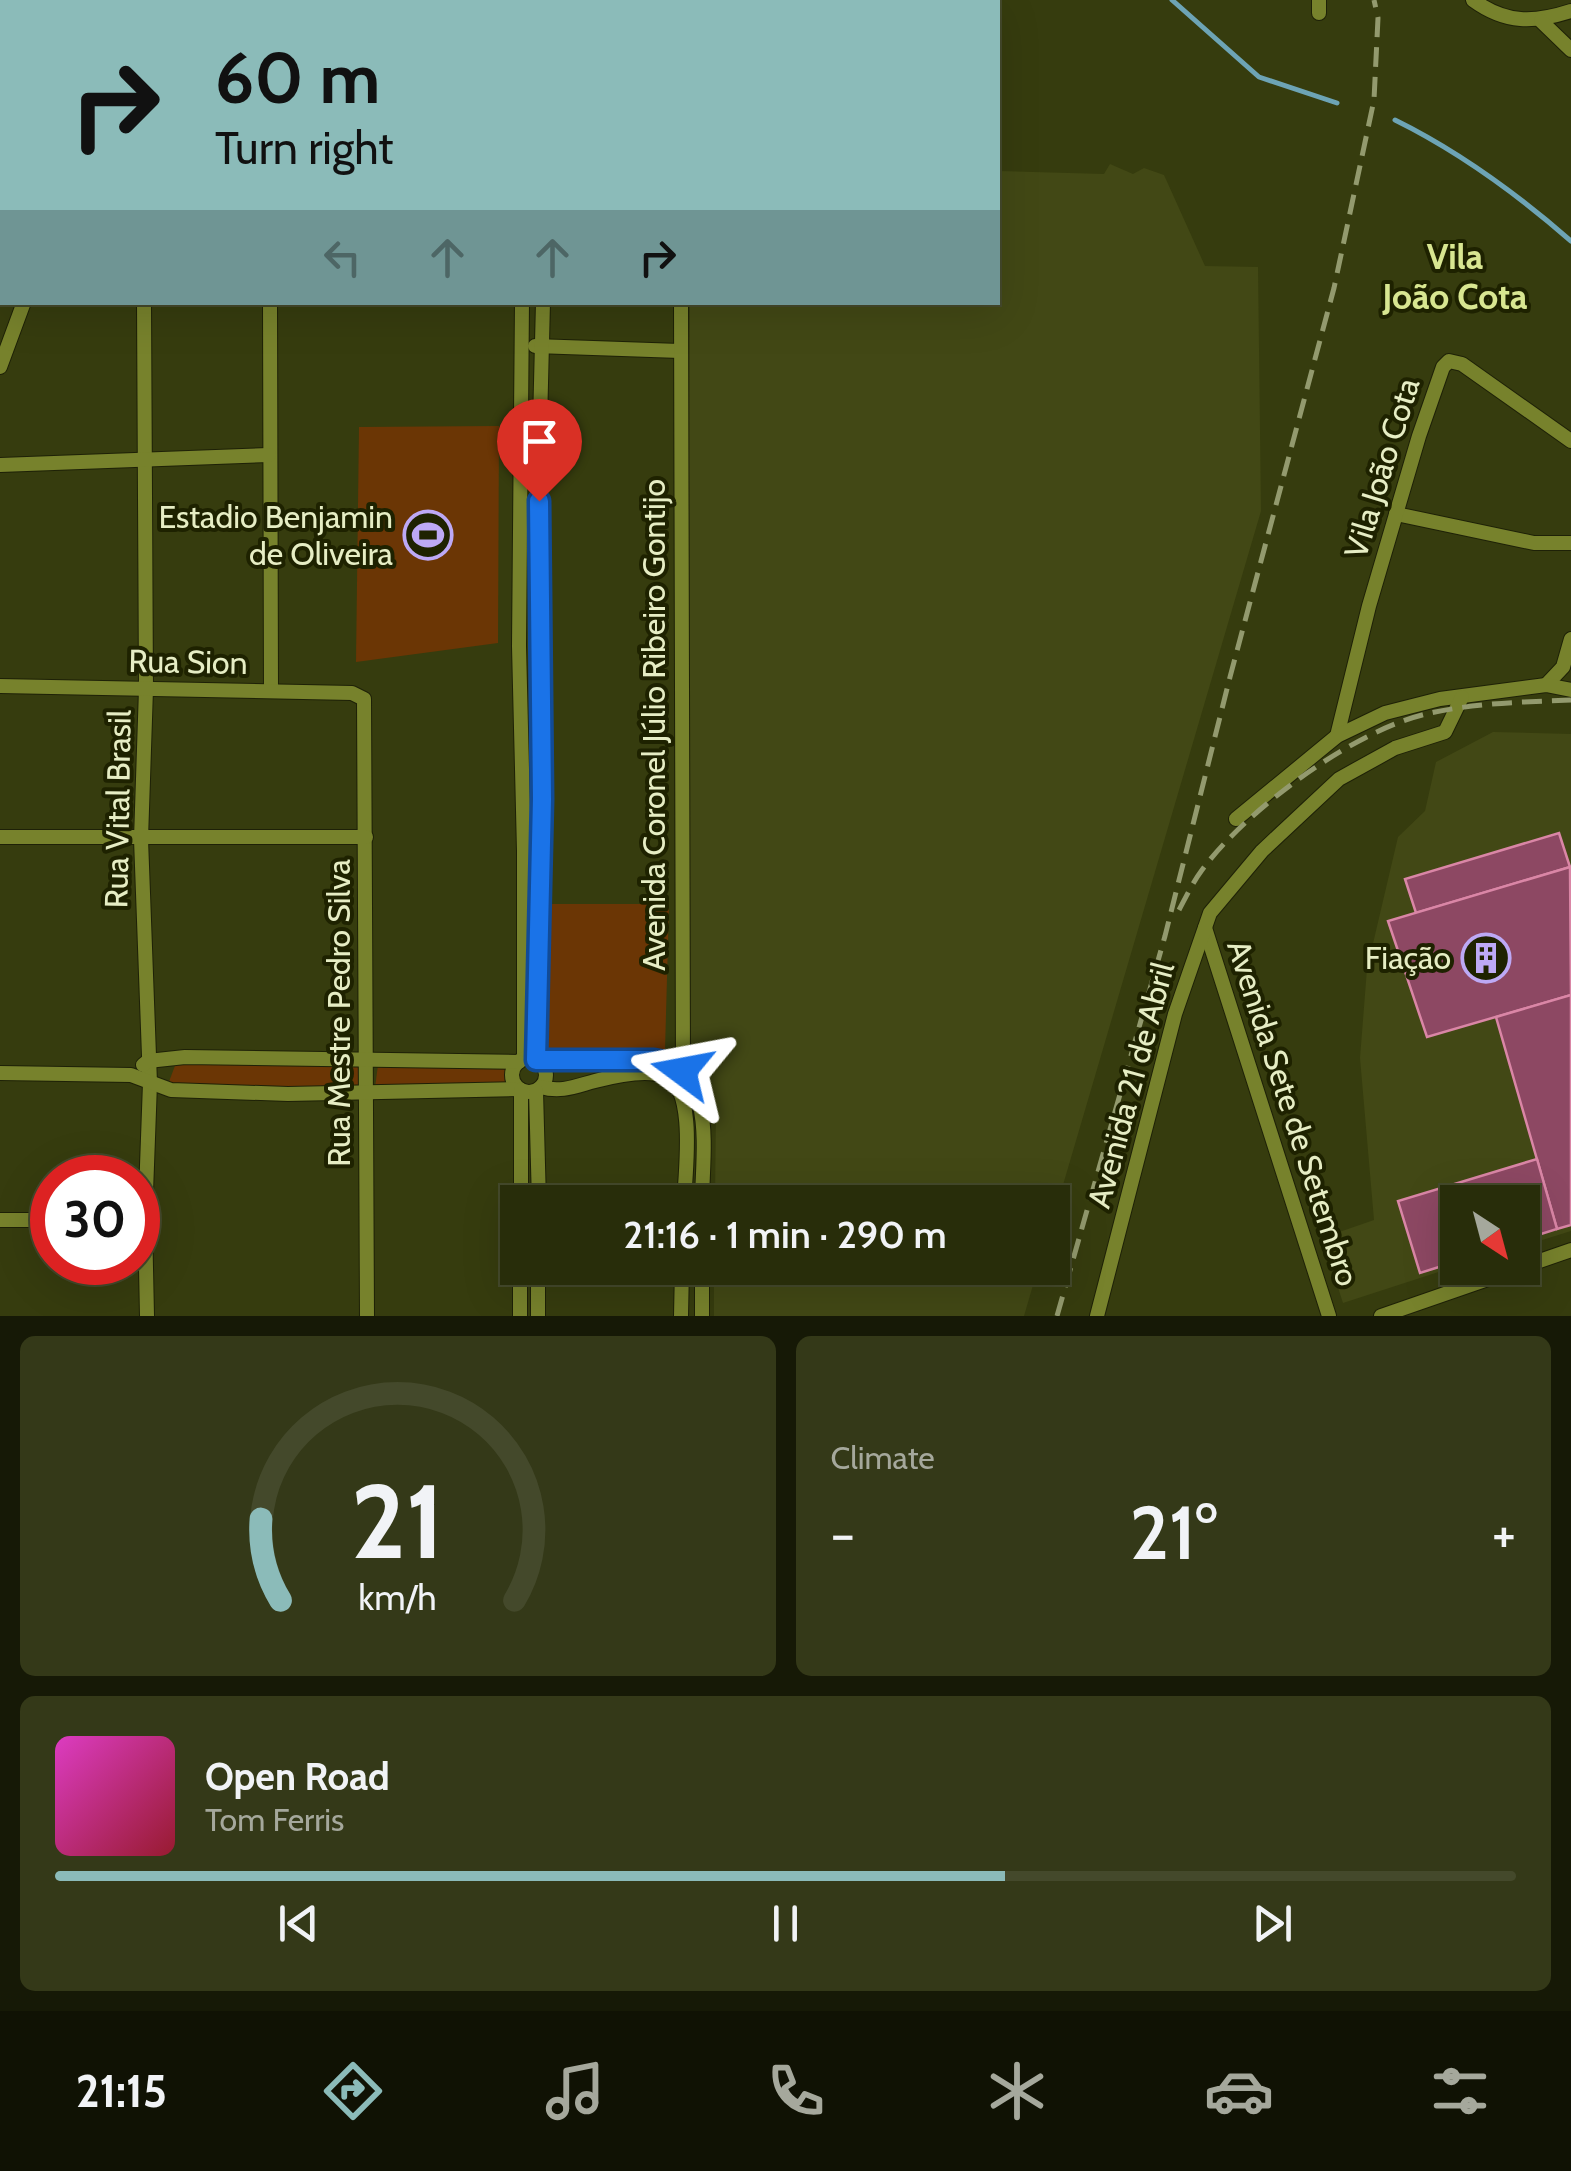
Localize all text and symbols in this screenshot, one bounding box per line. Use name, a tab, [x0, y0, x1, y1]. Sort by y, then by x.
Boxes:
text: 60 m	[215, 35, 380, 121]
icon: right	[50, 40, 180, 170]
text: Turn right	[215, 121, 394, 175]
icon: left	[315, 230, 370, 285]
icon: ahead	[420, 230, 475, 285]
icon: ahead	[525, 230, 580, 285]
icon: right	[630, 230, 685, 285]
district label: Vila João Cota	[1382, 235, 1528, 318]
street label: Vila João Cota	[1336, 373, 1428, 563]
pin	[497, 399, 582, 502]
icon: arrive	[512, 414, 567, 469]
street label: Avenida Coronel Júlio Ribeiro Gontijo	[634, 479, 673, 971]
place label: Estadio Benjamin de Oliveira	[158, 497, 394, 573]
sports icon: Estadio Benjamin de Oliveira	[402, 509, 454, 561]
street label: Rua Sion	[128, 641, 248, 682]
street label: Rua Vital Brasil	[96, 709, 139, 909]
street label: Rua Mestre Pedro Silva	[319, 859, 358, 1167]
building icon: Fiação	[1460, 932, 1512, 984]
street label: Avenida Sete de Setembro	[1219, 935, 1368, 1291]
place label: Fiação	[1365, 938, 1451, 977]
street label: Avenida 21 de Abril	[1079, 957, 1182, 1212]
position arrow	[630, 1019, 734, 1123]
speed limit sign: 30	[30, 1155, 160, 1285]
north arrow	[1440, 1185, 1540, 1285]
map controls	[1440, 1185, 1540, 1285]
text: 21:16 · 1 min · 290 m	[623, 1211, 947, 1258]
text: Climate	[831, 1438, 935, 1477]
text: 21	[351, 1458, 444, 1584]
text: 21°	[1129, 1487, 1217, 1578]
text: −	[831, 1500, 855, 1567]
text: +	[1492, 1500, 1516, 1567]
text: km/h	[359, 1576, 437, 1619]
text: Open Road	[205, 1753, 390, 1800]
text: Tom Ferris	[205, 1800, 344, 1839]
icon: previous	[271, 1896, 326, 1951]
icon: pause	[758, 1896, 813, 1951]
icon: next	[1245, 1896, 1300, 1951]
icon: directions	[318, 2056, 388, 2126]
icon: music	[540, 2056, 610, 2126]
icon: phone	[761, 2056, 831, 2126]
icon: climate	[982, 2056, 1052, 2126]
icon: car	[1204, 2056, 1274, 2126]
icon: filters	[1425, 2056, 1495, 2126]
text: 21:15	[76, 2064, 167, 2118]

